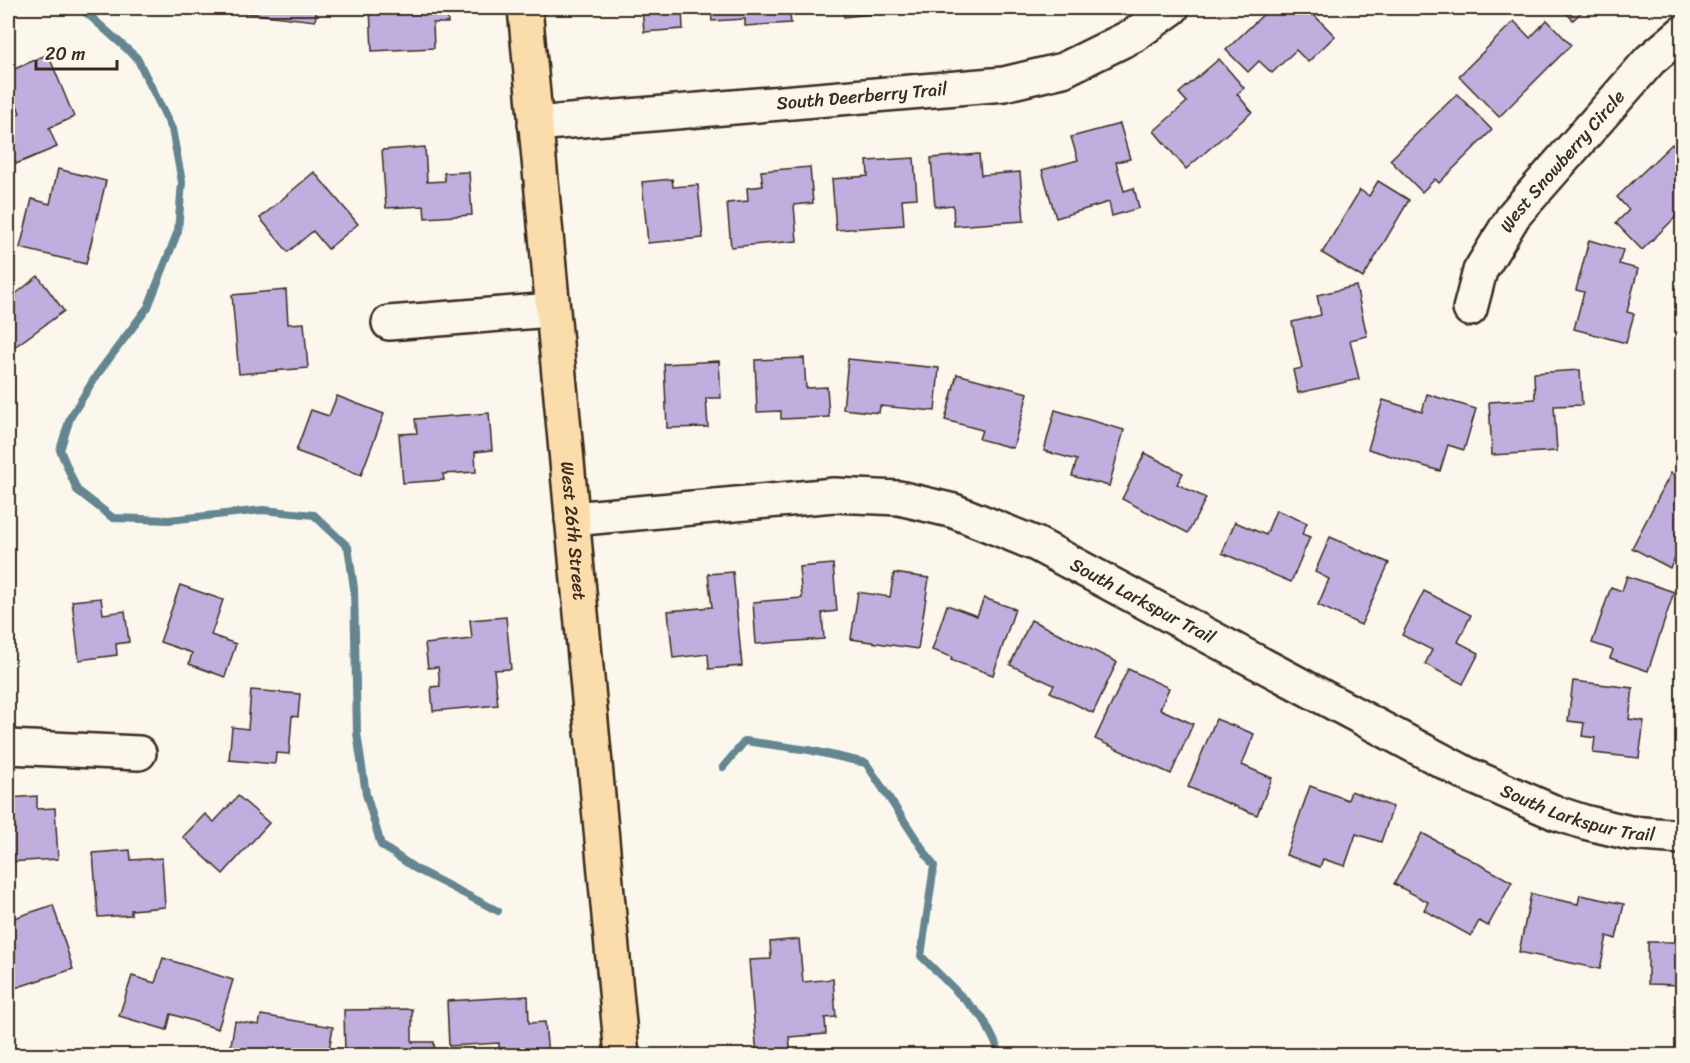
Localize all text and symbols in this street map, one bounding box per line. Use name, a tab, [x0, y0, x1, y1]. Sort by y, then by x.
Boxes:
scale bar	[36, 33, 117, 71]
text: 20 m	[45, 38, 85, 70]
street label: South Deerberry Trail	[775, 73, 949, 119]
street label: West Snowberry Circle	[1491, 82, 1633, 239]
street label: West 26th Street	[551, 460, 596, 602]
street label: South Larkspur Trail	[1064, 549, 1222, 653]
street label: South Larkspur Trail	[1495, 775, 1657, 851]

